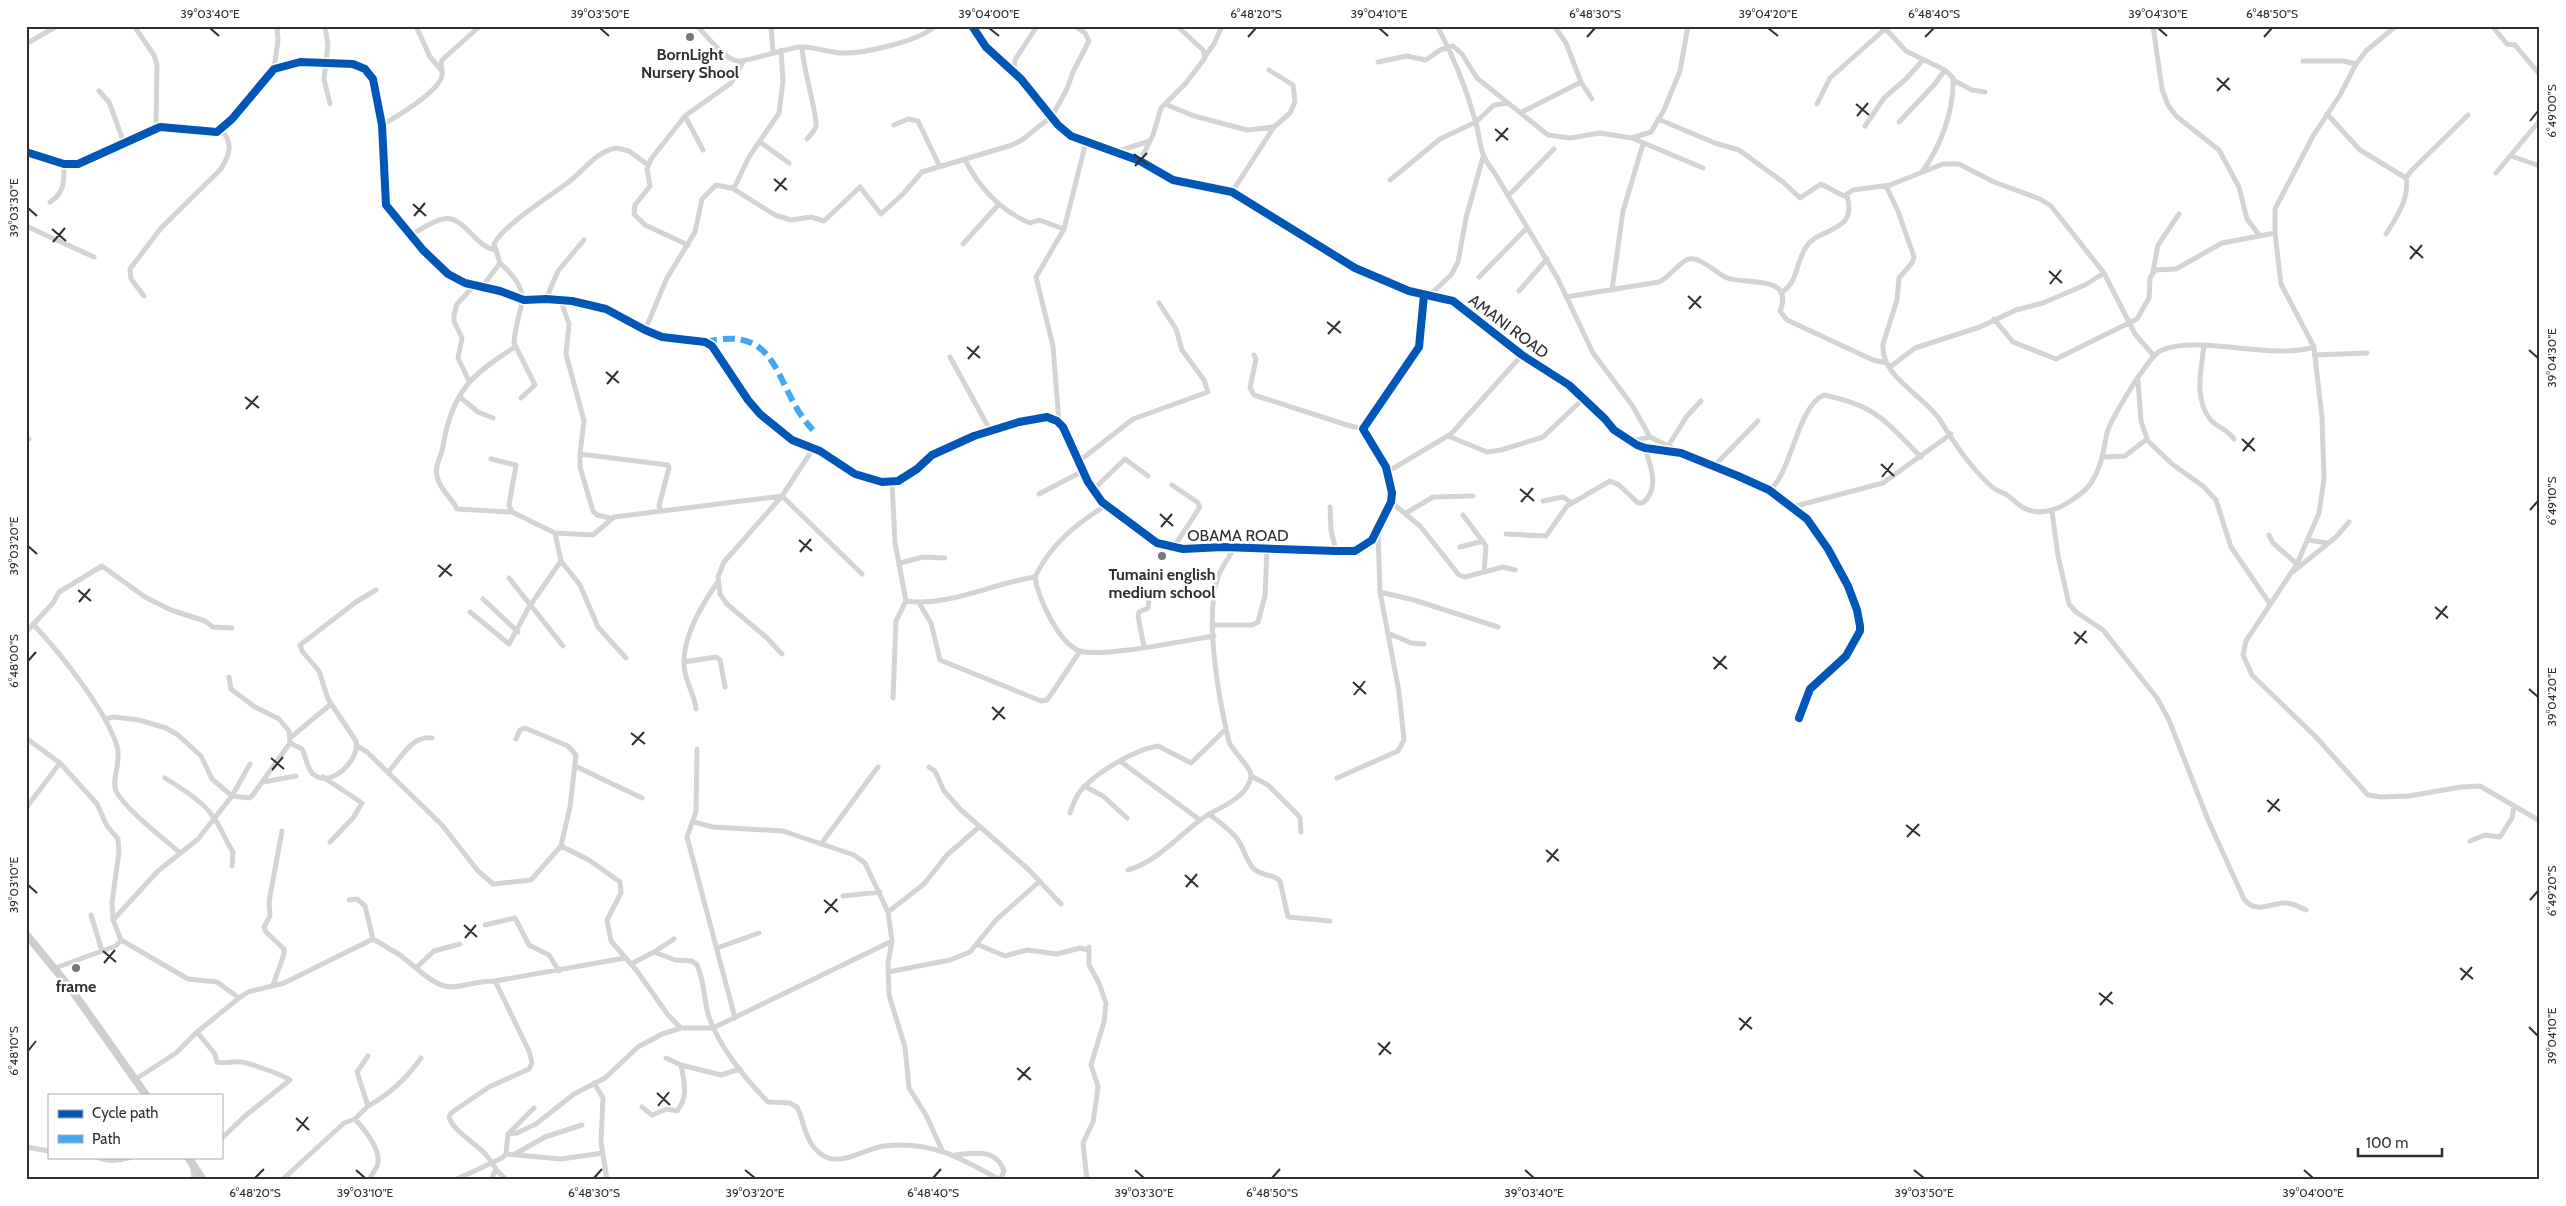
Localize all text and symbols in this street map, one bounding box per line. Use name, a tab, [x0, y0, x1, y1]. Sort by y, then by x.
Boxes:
text: 39°03'40"E	[180, 6, 240, 21]
text: 39°03'50"E	[570, 6, 630, 21]
text: 39°04'00"E	[958, 6, 1020, 21]
text: 6°48'20"S	[1230, 6, 1282, 21]
text: 39°04'10"E	[1351, 6, 1408, 21]
text: 6°48'30"S	[1569, 6, 1621, 21]
text: 39°04'20"E	[1738, 6, 1798, 21]
text: 6°48'40"S	[1908, 6, 1960, 21]
text: 39°04'30"E	[2128, 6, 2188, 21]
text: 6°48'50"S	[2246, 6, 2298, 21]
marker: BornLight Nursery Shool	[684, 31, 696, 43]
place label: BornLight Nursery Shool	[641, 45, 739, 82]
text: 6°49'00"S	[2544, 84, 2559, 138]
text: 39°03'30"E	[6, 178, 21, 238]
street label: AMANI ROAD	[1465, 290, 1552, 363]
text: 39°04'30"E	[2544, 328, 2559, 388]
text: 6°49'10"S	[2544, 477, 2559, 525]
text: 39°03'20"E	[6, 516, 21, 575]
street label: OBAMA ROAD	[1187, 526, 1289, 545]
marker: Tumaini english medium school	[1156, 550, 1168, 562]
place label: Tumaini english medium school	[1108, 565, 1216, 602]
text: 6°48'00"S	[6, 634, 21, 688]
text: 39°04'20"E	[2544, 667, 2559, 727]
text: 39°03'10"E	[6, 856, 21, 913]
text: 6°49'20"S	[2544, 865, 2559, 917]
marker: frame	[70, 962, 82, 974]
place label: frame	[56, 977, 96, 996]
text: 39°04'10"E	[2544, 1007, 2559, 1064]
text: 6°48'10"S	[6, 1026, 21, 1076]
legend	[48, 1094, 222, 1158]
text: Cycle path	[92, 1104, 158, 1122]
scale bar	[2358, 1126, 2442, 1158]
text: Path	[92, 1130, 121, 1148]
text: 100 m	[2366, 1134, 2408, 1152]
text: 6°48'20"S	[229, 1185, 281, 1200]
text: 39°03'10"E	[337, 1185, 394, 1200]
text: 6°48'30"S	[568, 1185, 620, 1200]
text: 39°03'20"E	[726, 1185, 785, 1200]
text: 6°48'40"S	[907, 1185, 959, 1200]
text: 39°03'30"E	[1114, 1185, 1174, 1200]
text: 6°48'50"S	[1246, 1185, 1298, 1200]
text: 39°03'40"E	[1504, 1185, 1564, 1200]
text: 39°03'50"E	[1894, 1185, 1954, 1200]
text: 39°04'00"E	[2282, 1185, 2344, 1200]

